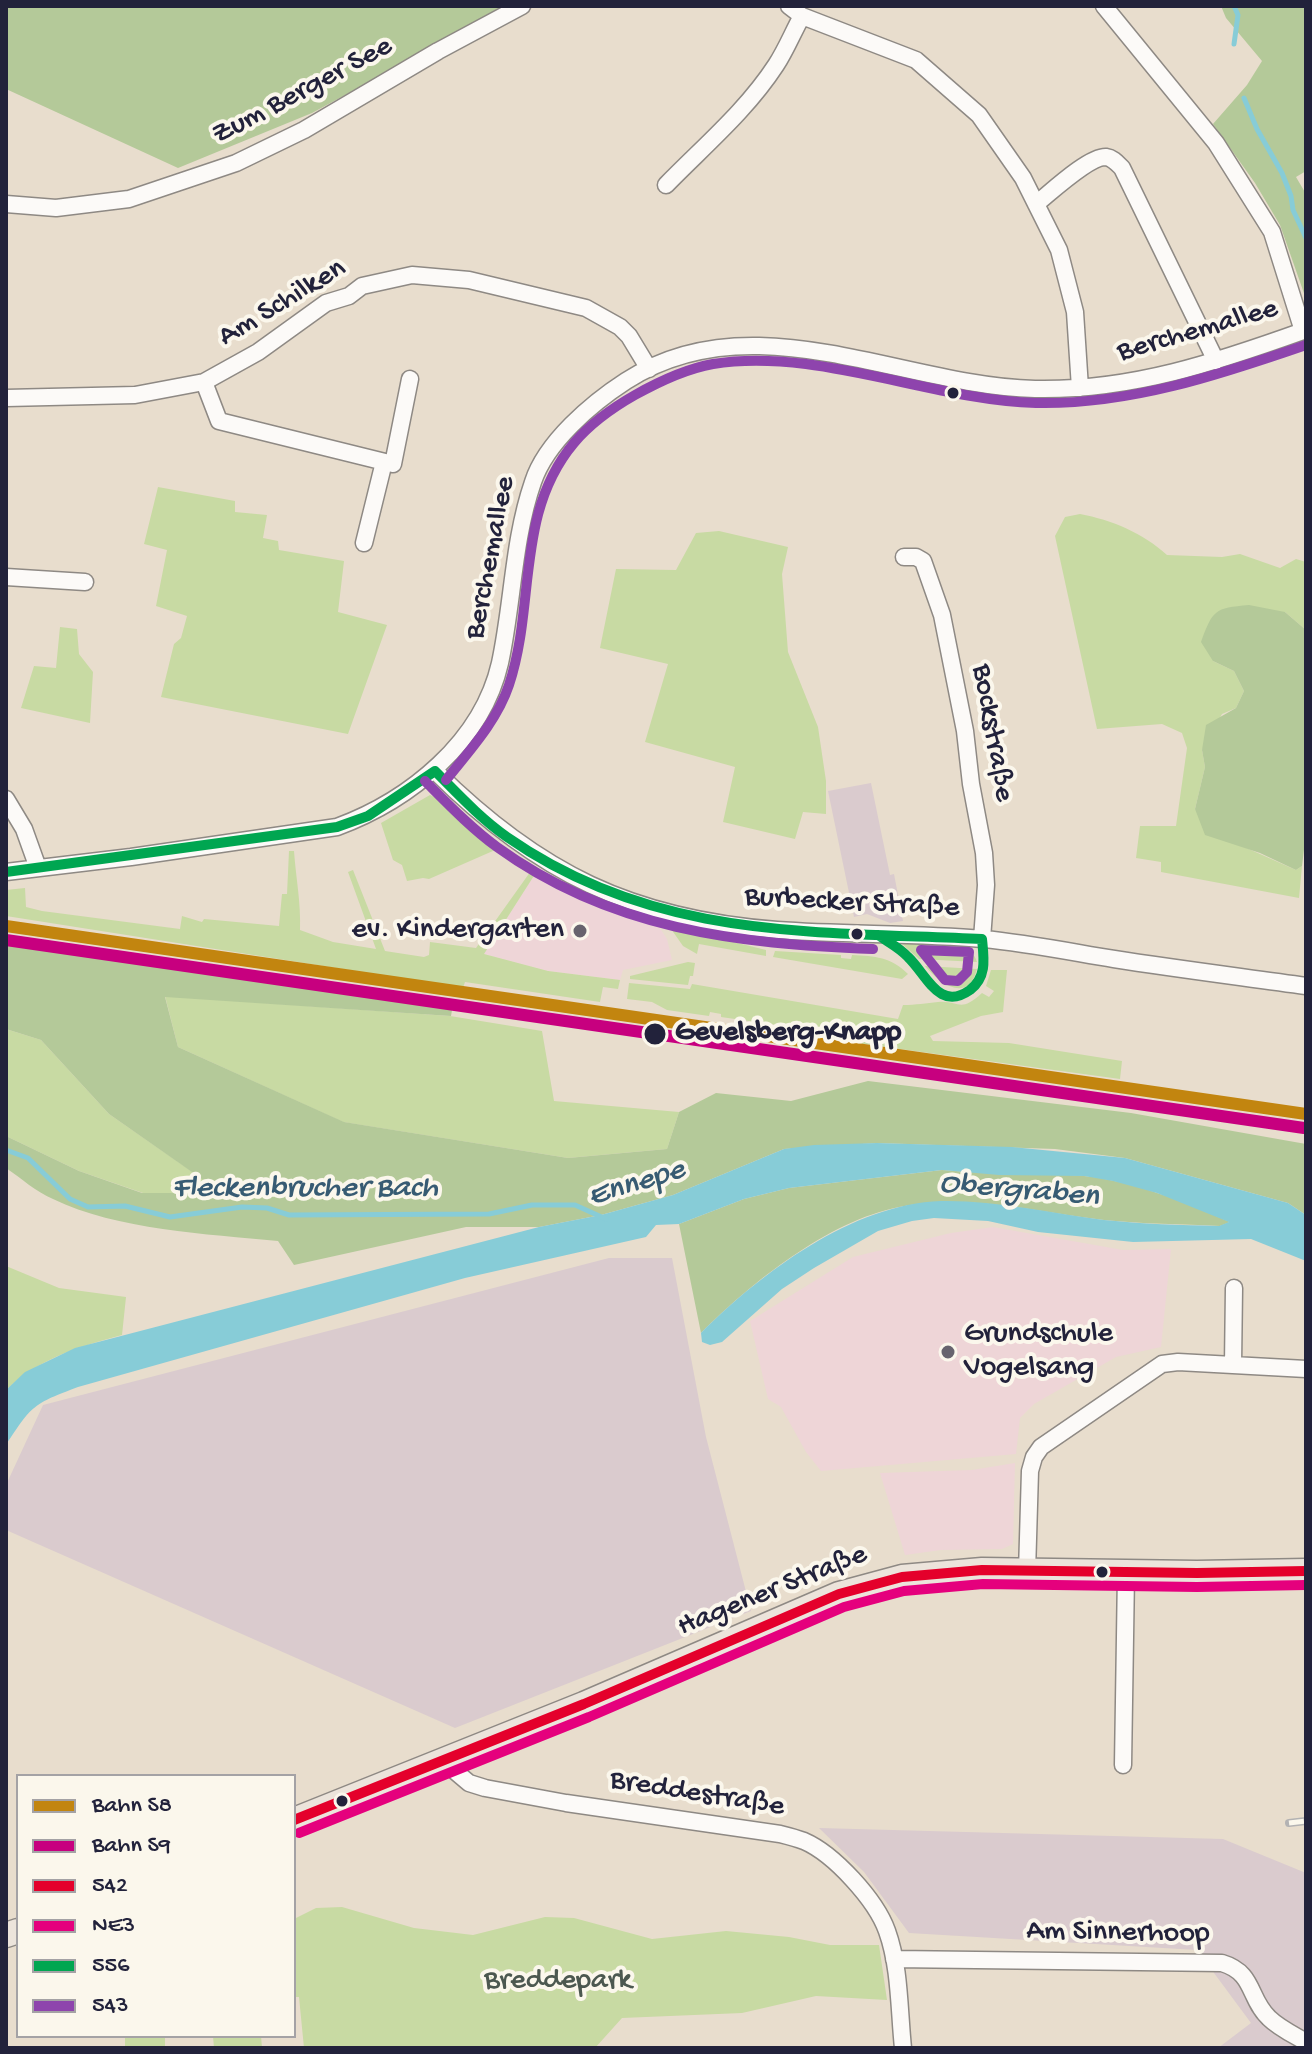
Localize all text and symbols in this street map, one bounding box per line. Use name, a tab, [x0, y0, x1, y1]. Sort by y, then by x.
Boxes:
street label: Zum Berger See	[207, 30, 399, 154]
street label: Am Schilken	[213, 252, 353, 356]
street label: Berchemallee	[1114, 292, 1282, 372]
unlabelled marker	[945, 385, 961, 401]
street label: Berchemallee	[459, 473, 525, 643]
street label: Bockstraße	[961, 662, 1021, 804]
street label: Burbecker Straße	[744, 880, 960, 928]
place label: ev. Kindergarten	[351, 913, 564, 949]
marker: ev. Kindergarten	[571, 922, 589, 940]
unlabelled marker	[849, 926, 865, 942]
place label: Gevelsberg-Knapp	[675, 1016, 901, 1052]
marker: Gevelsberg-Knapp	[642, 1021, 668, 1047]
water label: Ennepe	[584, 1152, 690, 1218]
water label: Obergraben	[938, 1166, 1100, 1218]
water label: Fleckenbrucher Bach	[172, 1171, 438, 1209]
place label: Grundschule Vogelsang	[964, 1317, 1113, 1388]
marker: Grundschule Vogelsang	[939, 1343, 957, 1361]
street label: Hagener Straße	[673, 1538, 873, 1646]
unlabelled marker	[1094, 1564, 1110, 1580]
street label: Breddestraße	[607, 1763, 787, 1827]
legend	[16, 1774, 296, 2038]
text: Bahn S8	[92, 1792, 172, 1821]
unlabelled marker	[334, 1793, 350, 1809]
text: Bahn S9	[92, 1832, 171, 1861]
text: 542	[92, 1872, 128, 1901]
text: NE3	[92, 1912, 135, 1941]
street label: Am Sinnerhoop	[1026, 1914, 1210, 1954]
text: 556	[92, 1952, 129, 1981]
park label: Breddepark	[484, 1964, 632, 2000]
text: 543	[92, 1992, 128, 2021]

